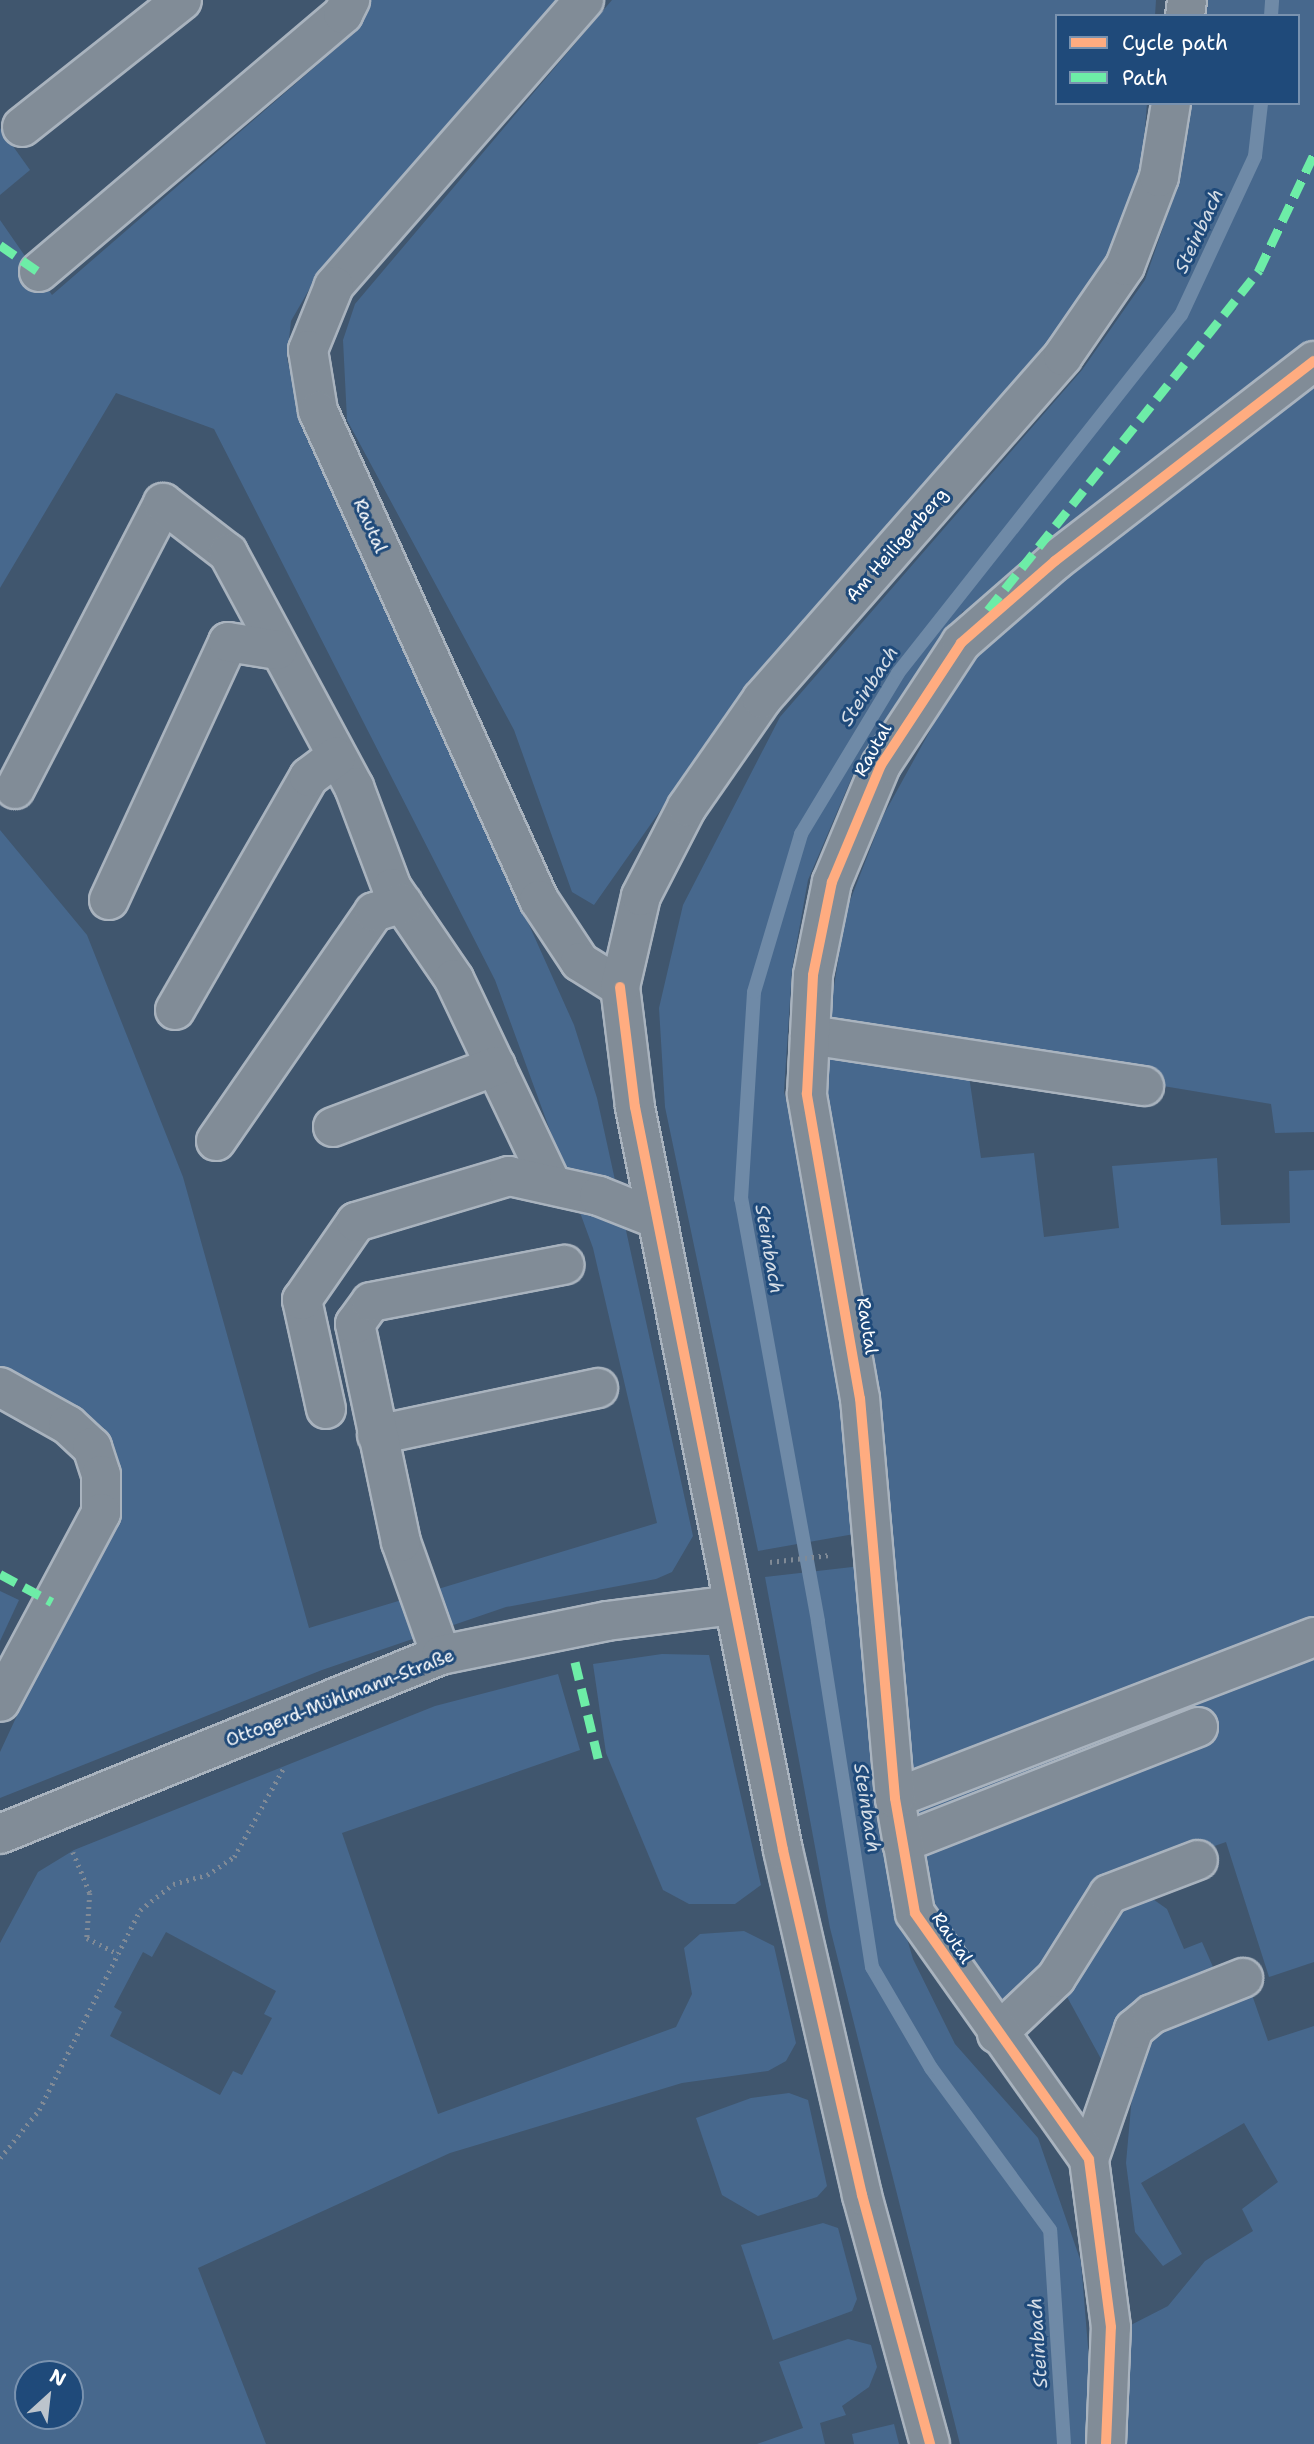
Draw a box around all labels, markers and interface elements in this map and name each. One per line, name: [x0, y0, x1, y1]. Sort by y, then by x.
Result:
legend: [1055, 14, 1300, 105]
text: Cycle path: [1122, 29, 1228, 57]
text: Path: [1122, 64, 1168, 92]
water label: Steinbach: [1170, 185, 1228, 277]
street label: Am Heiligenberg: [842, 484, 952, 606]
street label: Rautal: [348, 495, 392, 557]
water label: Steinbach: [835, 642, 903, 730]
street label: Rautal: [850, 720, 896, 780]
water label: Steinbach: [750, 1202, 788, 1296]
street label: Rautal: [852, 1296, 882, 1356]
street label: Ottogerd-Mühlmann-Straße: [223, 1644, 457, 1752]
water label: Steinbach: [849, 1762, 885, 1854]
street label: Rautal: [927, 1908, 977, 1968]
water label: Steinbach: [1023, 2297, 1053, 2389]
north arrow: [14, 2360, 84, 2430]
text: N: [45, 2363, 70, 2392]

